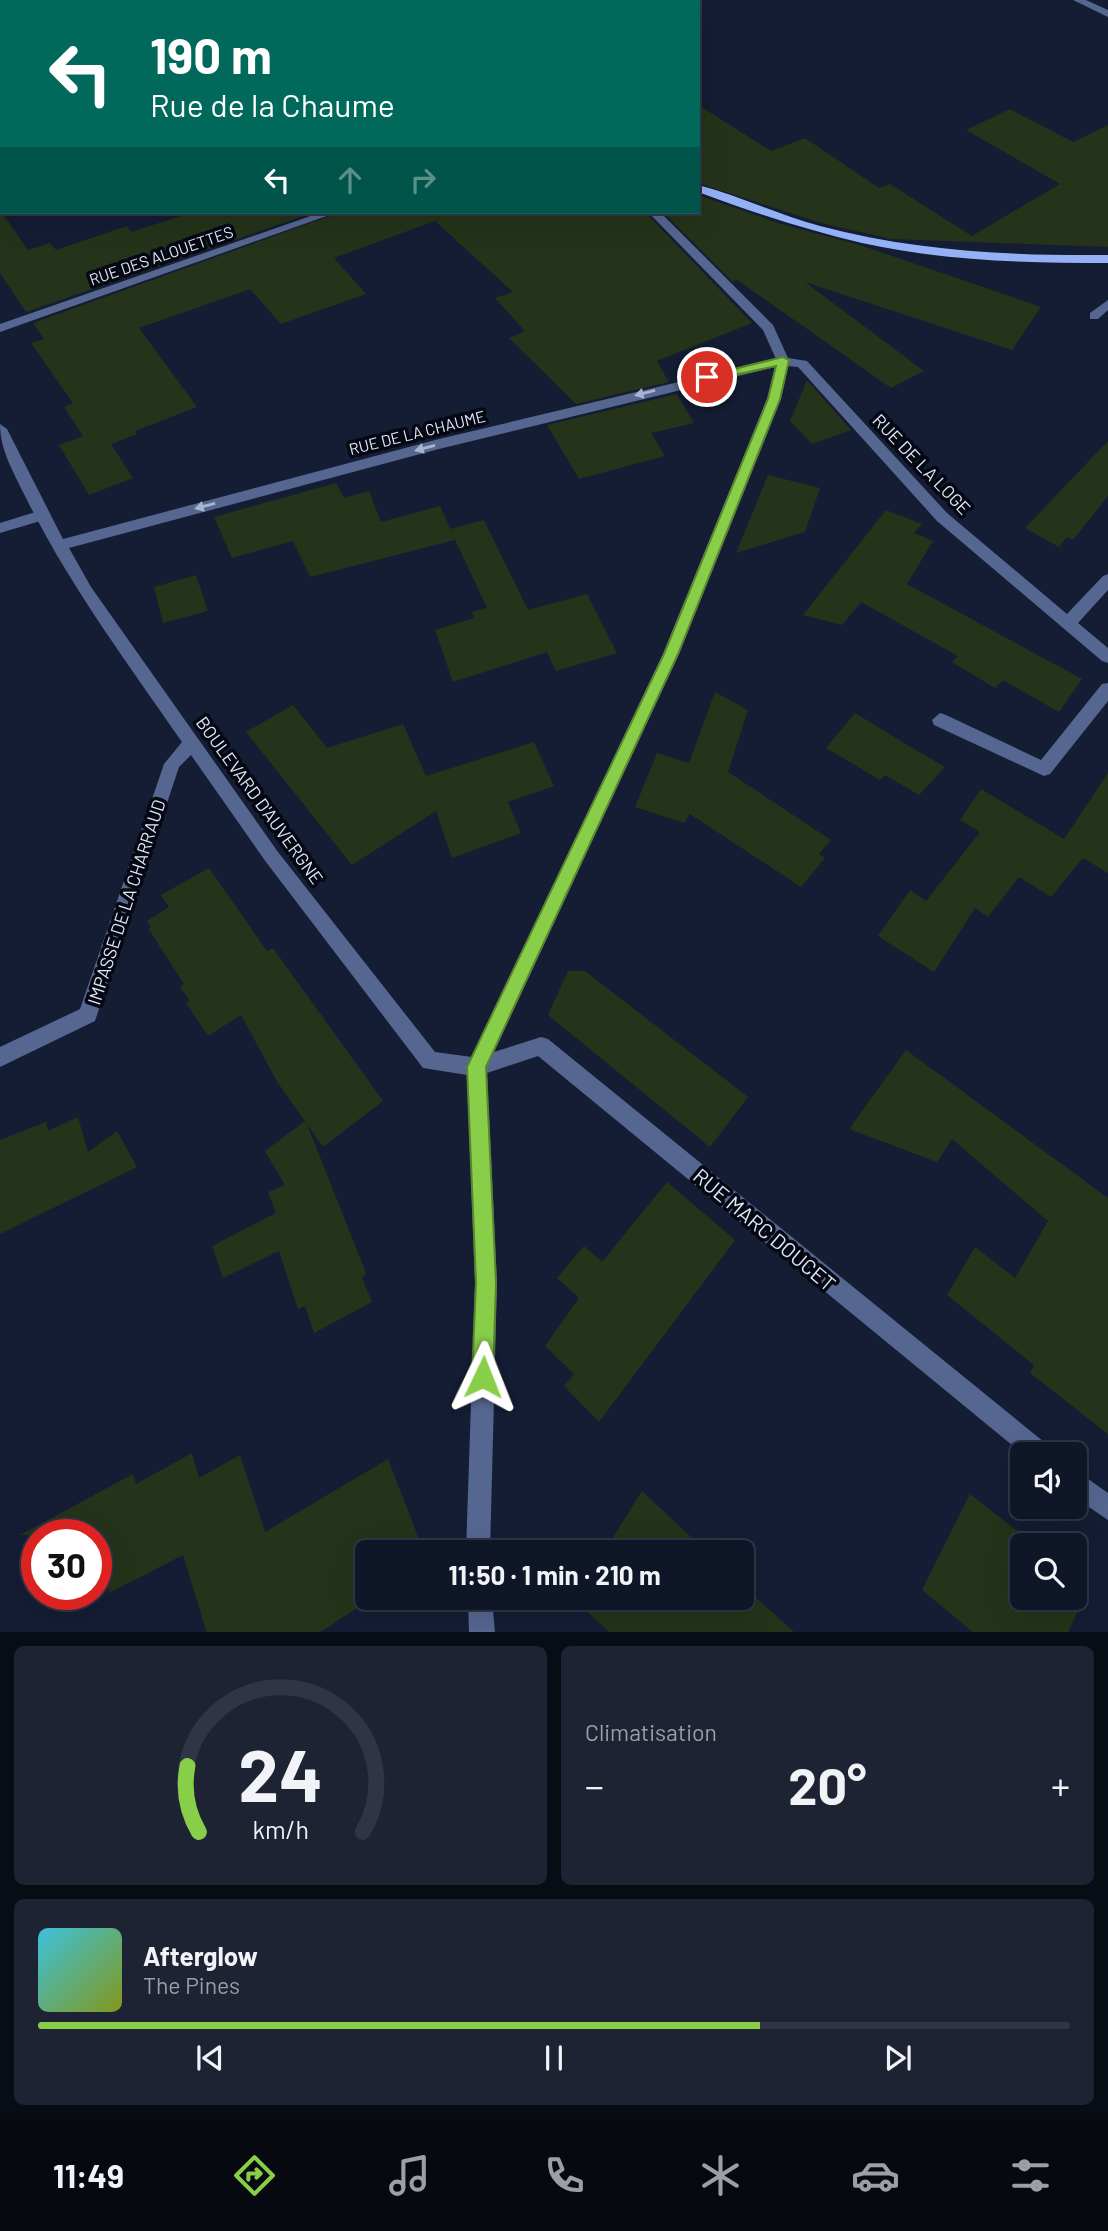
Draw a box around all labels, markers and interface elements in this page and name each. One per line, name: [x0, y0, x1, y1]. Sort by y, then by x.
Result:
text: 190 m: [150, 25, 272, 84]
icon: left: [35, 28, 126, 119]
text: Rue de la Chaume: [150, 85, 395, 123]
icon: left: [258, 161, 296, 199]
icon: ahead: [331, 161, 369, 199]
icon: right: [404, 161, 442, 199]
street label: RUE DES ALOUETTES: [86, 221, 236, 289]
pin: [677, 347, 737, 407]
icon: arrive: [688, 358, 726, 396]
one-way arrow: [634, 388, 656, 399]
street label: RUE DE LA CHAUME: [347, 406, 487, 458]
street label: RUE DE LA LOGE: [868, 409, 976, 519]
one-way arrow: [414, 443, 436, 454]
one-way arrow: [194, 501, 216, 512]
street label: BOULEVARD D'AUVERGNE: [192, 712, 328, 888]
street label: IMPASSE DE LA CHARRAUD: [82, 796, 170, 1008]
street label: RUE MARC DOUCET: [689, 1162, 841, 1296]
position arrow: [446, 1340, 520, 1414]
map controls: [1010, 1442, 1087, 1610]
button: sound: [1010, 1442, 1087, 1519]
speed limit sign: 30: [21, 1519, 112, 1610]
button: search: [1010, 1533, 1087, 1610]
text: 11:50 · 1 min · 210 m: [448, 1559, 661, 1590]
text: Climatisation: [585, 1718, 717, 1746]
text: 24: [238, 1729, 323, 1817]
text: 20°: [788, 1753, 867, 1815]
text: −: [585, 1762, 604, 1808]
text: +: [1051, 1762, 1070, 1808]
text: km/h: [252, 1813, 309, 1843]
text: Afterglow: [143, 1940, 258, 1971]
text: The Pines: [143, 1971, 240, 1999]
icon: previous: [191, 2039, 229, 2077]
icon: pause: [535, 2039, 573, 2077]
icon: next: [879, 2039, 917, 2077]
icon: directions: [230, 2151, 279, 2200]
icon: music: [385, 2151, 434, 2200]
icon: phone: [540, 2151, 589, 2200]
icon: climate: [696, 2151, 745, 2200]
icon: car: [851, 2151, 900, 2200]
icon: filters: [1006, 2151, 1055, 2200]
text: 11:49: [53, 2156, 124, 2194]

